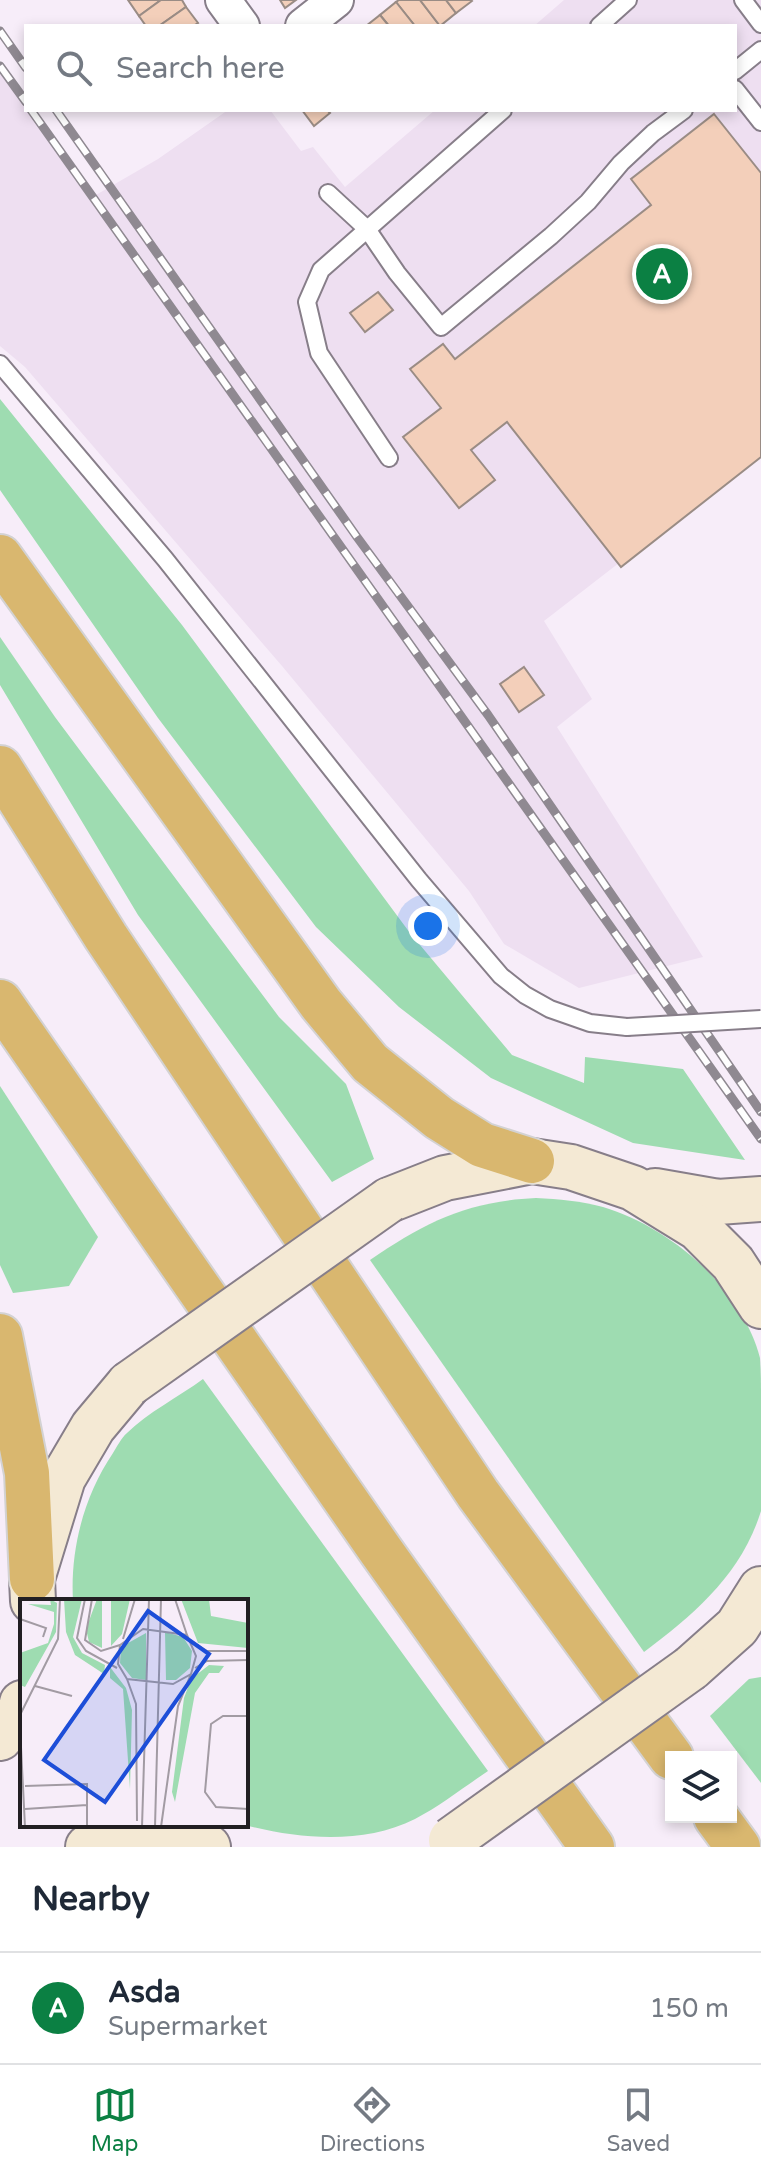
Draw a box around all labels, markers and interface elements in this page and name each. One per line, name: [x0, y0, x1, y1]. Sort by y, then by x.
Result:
search box: [24, 24, 737, 112]
icon: search: [52, 46, 96, 90]
text: Search here: [116, 50, 285, 87]
pin: A: [636, 244, 688, 304]
your location: [408, 906, 448, 946]
inset map: [20, 1599, 248, 1827]
map controls: [665, 1751, 737, 1823]
button: layers: [665, 1751, 737, 1823]
text: Nearby: [32, 1879, 150, 1920]
text: Asda: [108, 1974, 181, 2011]
text: A: [48, 1993, 68, 2024]
text: 150 m: [649, 1993, 729, 2024]
text: Supermarket: [108, 2011, 268, 2042]
tab: Map: [91, 2083, 138, 2157]
tab: Directions: [320, 2083, 425, 2157]
tab: Saved: [607, 2083, 670, 2157]

